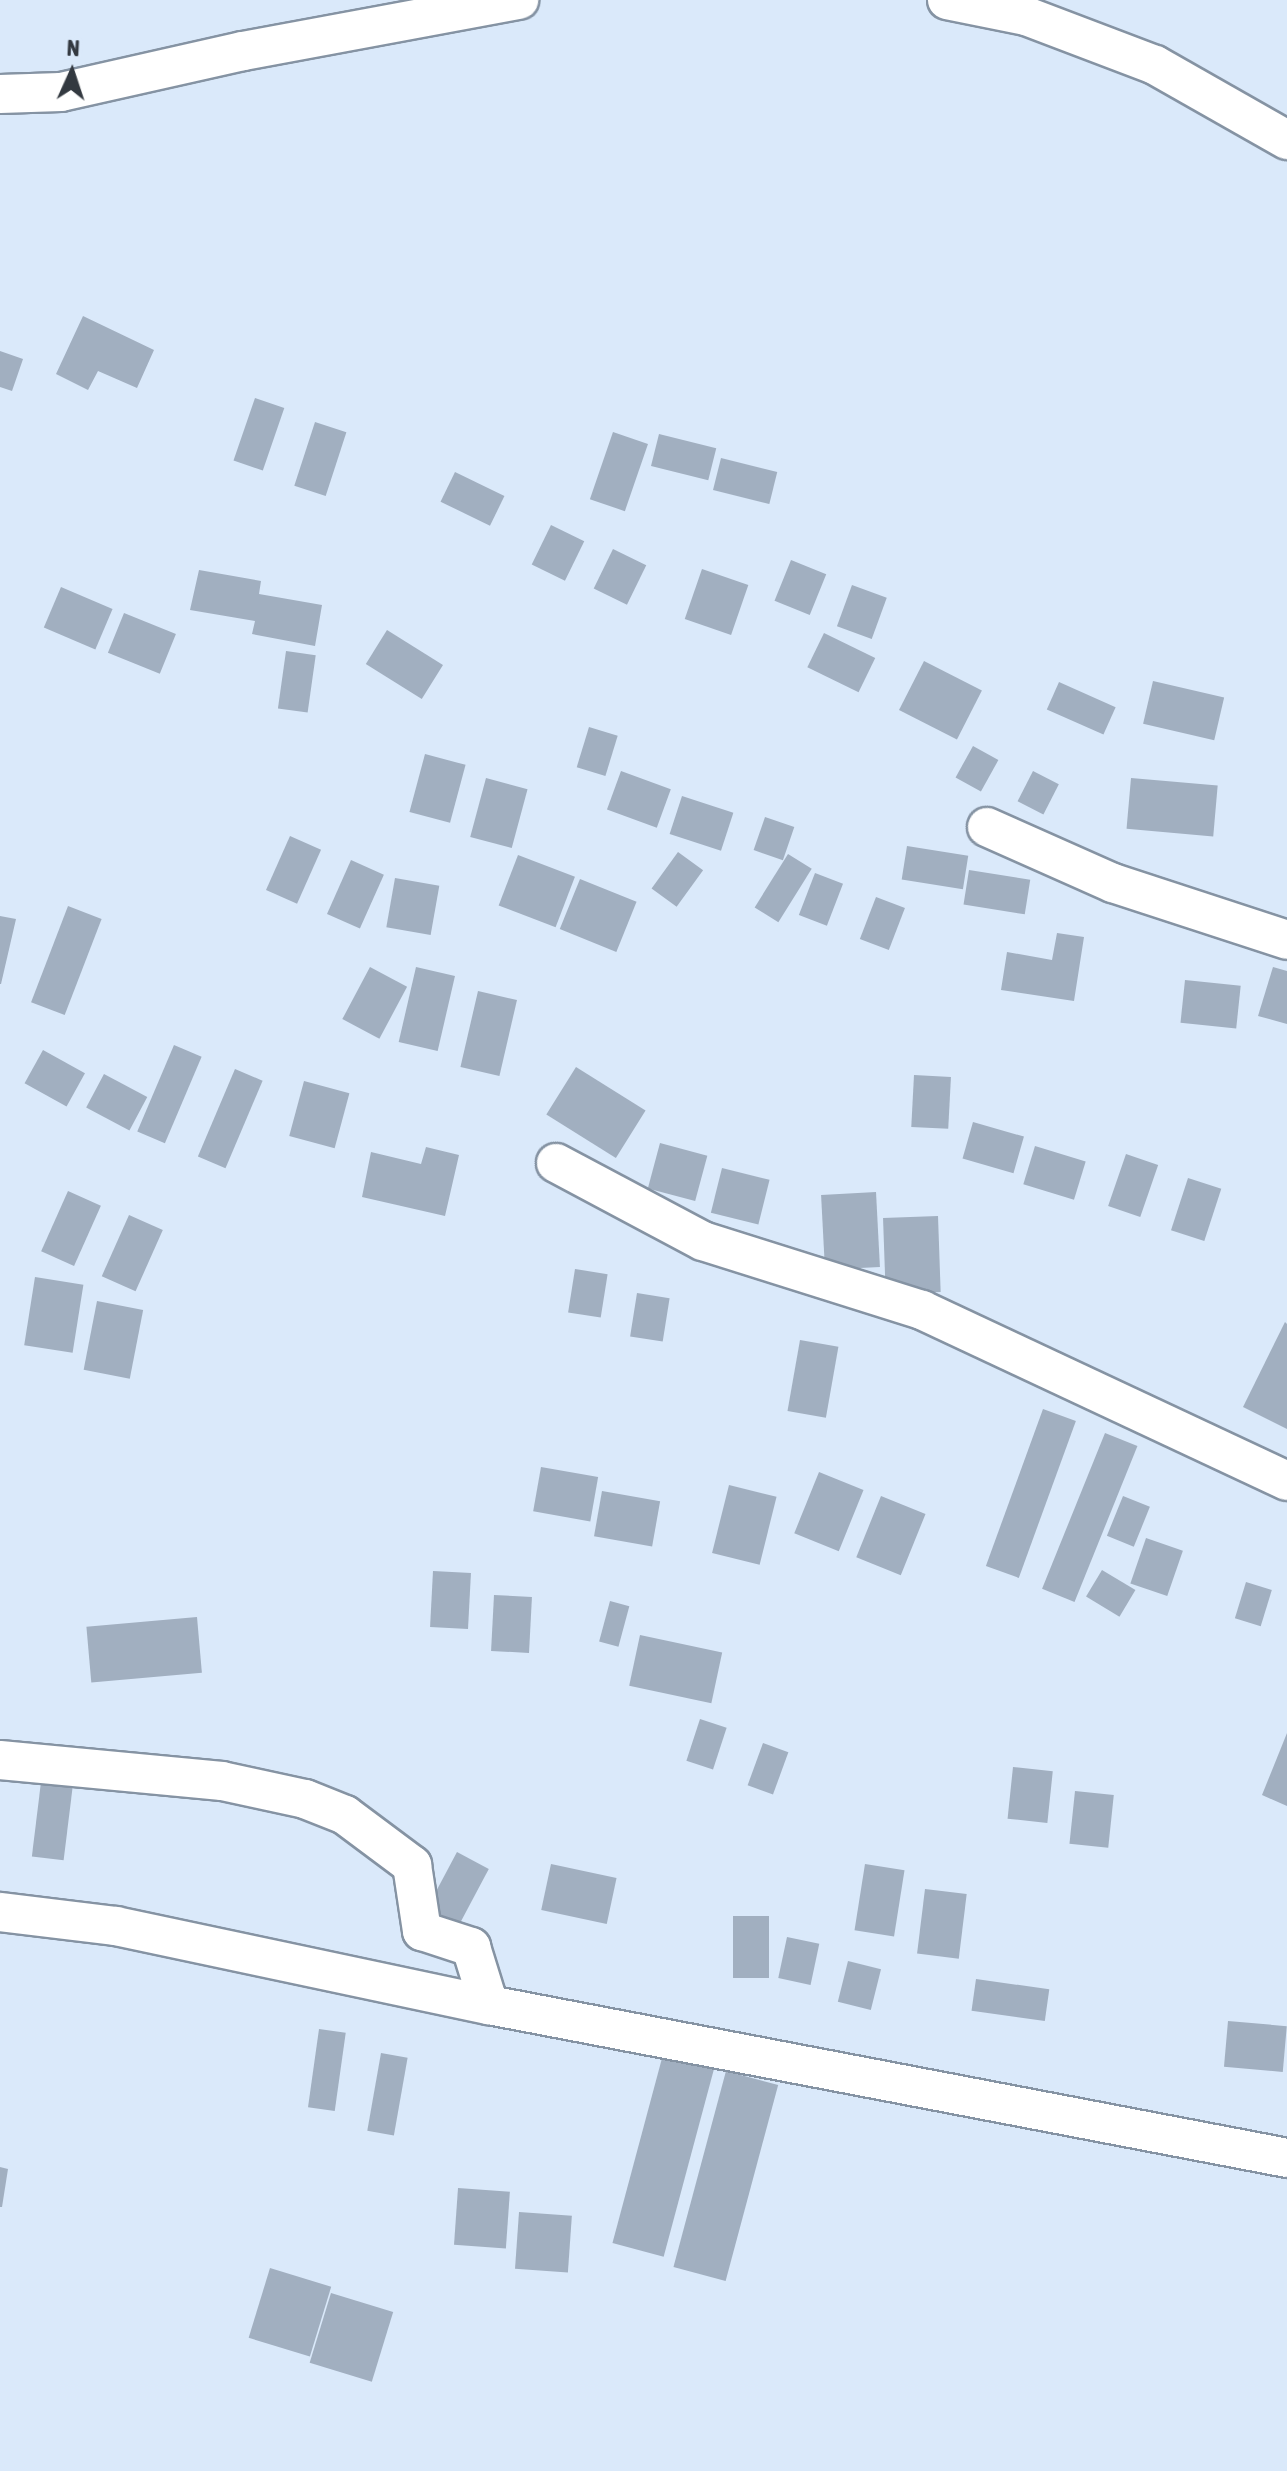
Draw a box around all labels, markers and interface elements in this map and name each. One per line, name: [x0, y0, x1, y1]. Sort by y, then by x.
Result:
north arrow: [32, 32, 112, 112]
text: N: [66, 35, 80, 61]

